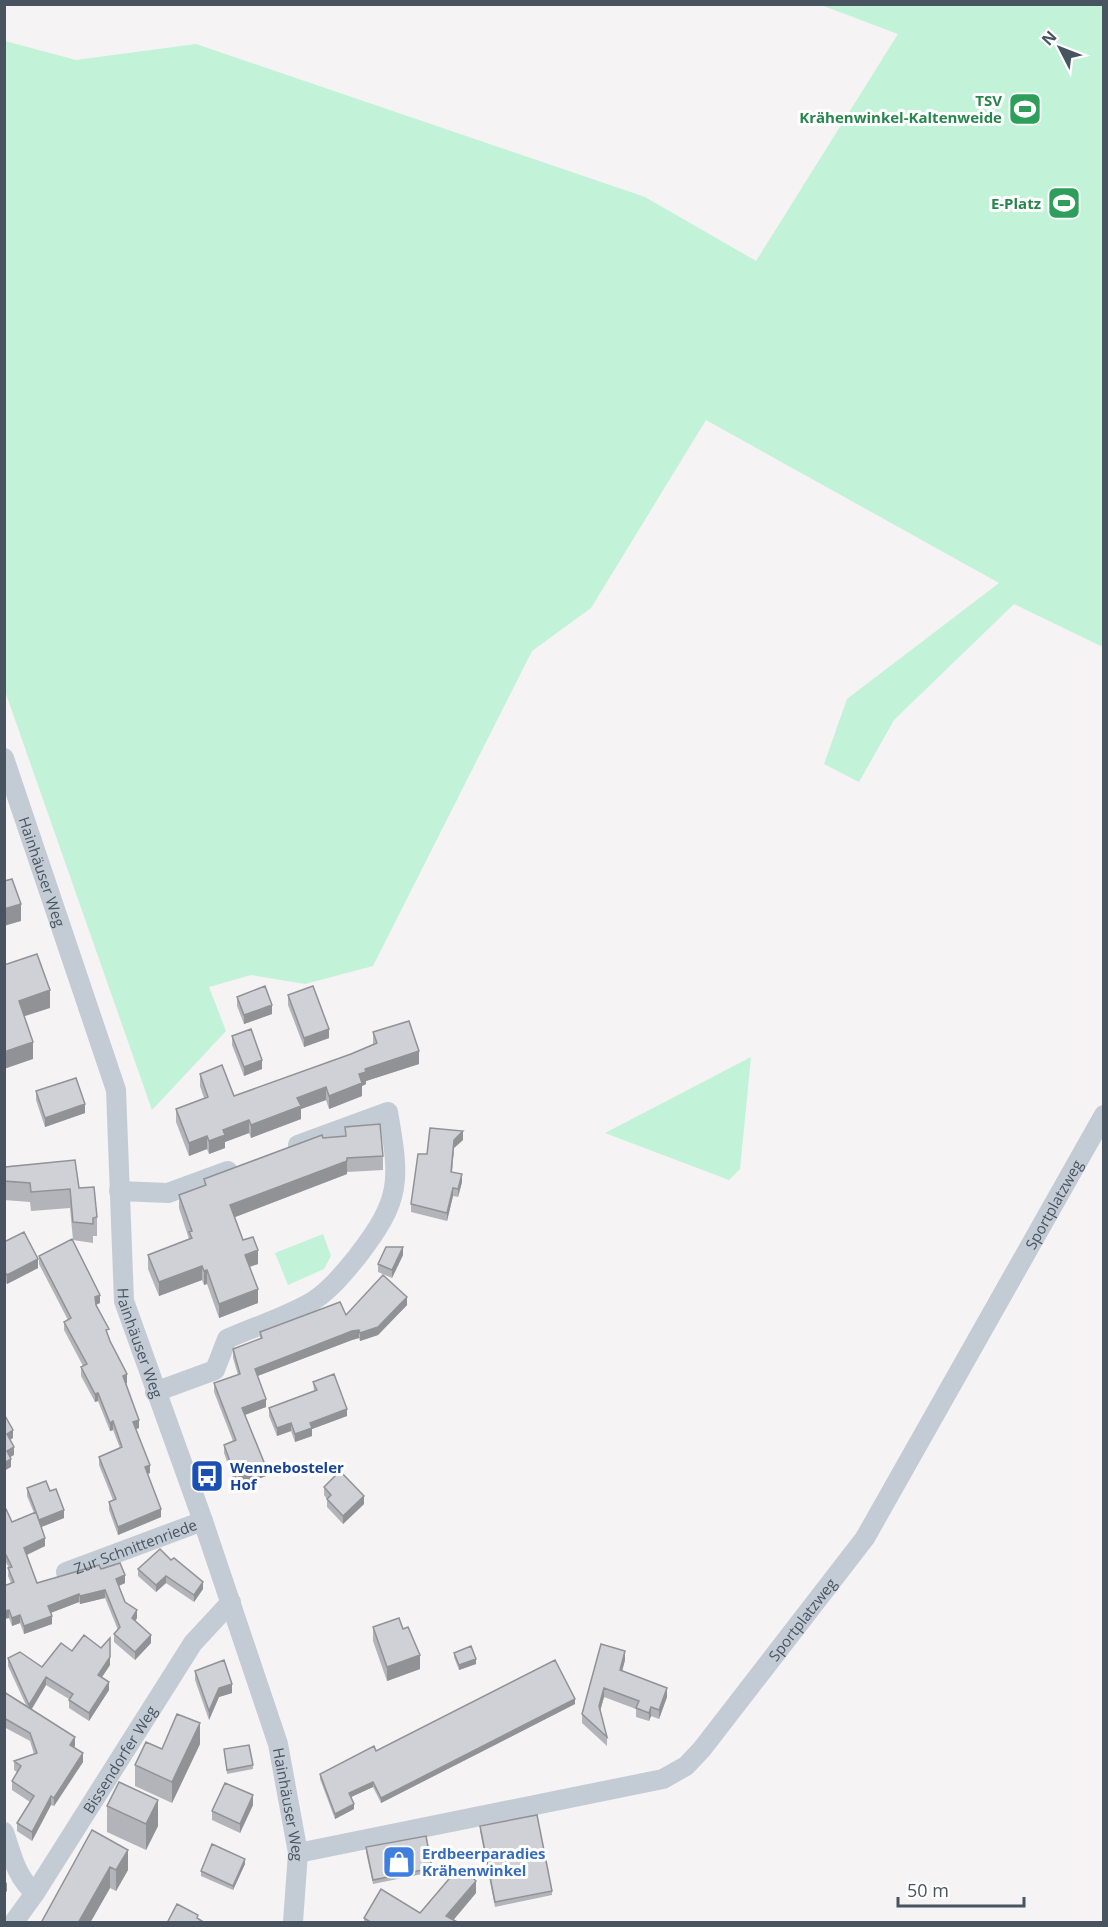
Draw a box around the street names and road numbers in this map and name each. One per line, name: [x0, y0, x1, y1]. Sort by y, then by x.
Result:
street label: Hainhäuser Weg: [14, 814, 70, 930]
street label: Sportplatzweg: [1020, 1156, 1087, 1253]
street label: Hainhäuser Weg: [114, 1287, 168, 1400]
street label: Zur Schnittenriede: [71, 1514, 200, 1578]
street label: Sportplatzweg: [764, 1574, 841, 1665]
street label: Bissendorfer Weg: [78, 1702, 161, 1817]
street label: Hainhäuser Weg: [269, 1746, 308, 1862]

